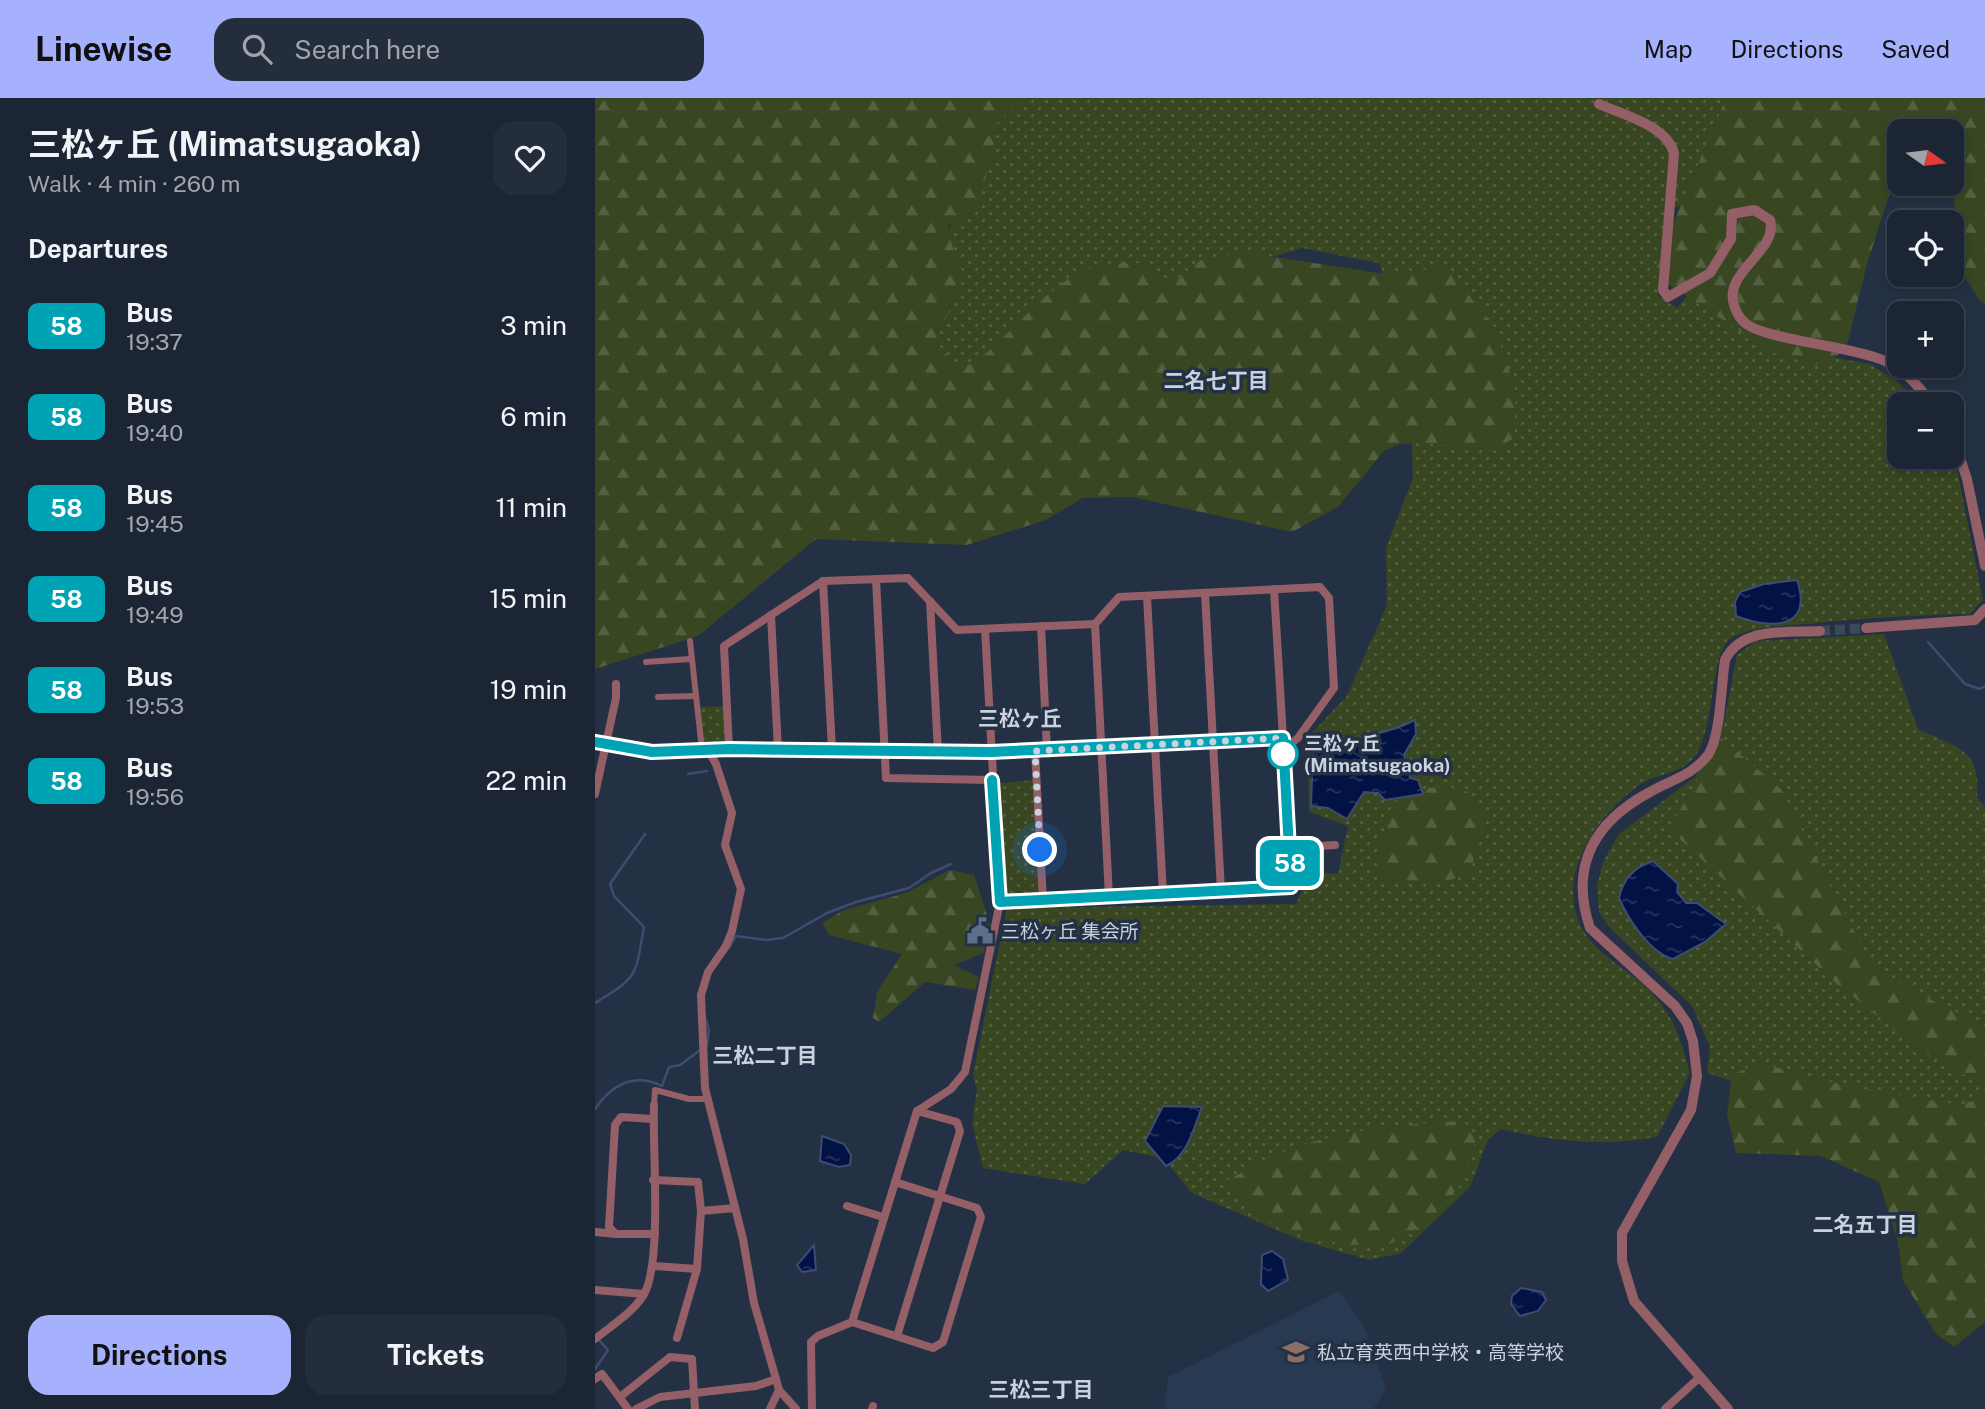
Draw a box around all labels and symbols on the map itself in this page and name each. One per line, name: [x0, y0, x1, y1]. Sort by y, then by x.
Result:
north arrow: [1887, 119, 1963, 196]
district label: 二名七丁目: [1164, 368, 1269, 393]
district label: 三松ヶ丘: [978, 706, 1062, 731]
place label: 三松ヶ丘 (Mimatsugaoka): [1304, 732, 1451, 776]
marker: 三松ヶ丘 (Mimatsugaoka): [1268, 739, 1298, 769]
your location: [1022, 832, 1057, 867]
line badge: 58: [1259, 840, 1321, 886]
public building icon: 三松ヶ丘 集会所: [965, 916, 995, 946]
place label: 三松ヶ丘 集会所: [1001, 920, 1139, 942]
district label: 三松二丁目: [713, 1043, 818, 1068]
district label: 二名五丁目: [1813, 1212, 1918, 1237]
school or university icon: 私立育英西中学校・高等学校: [1281, 1337, 1311, 1367]
place label: 私立育英西中学校・高等学校: [1317, 1341, 1564, 1363]
district label: 三松三丁目: [989, 1377, 1094, 1402]

